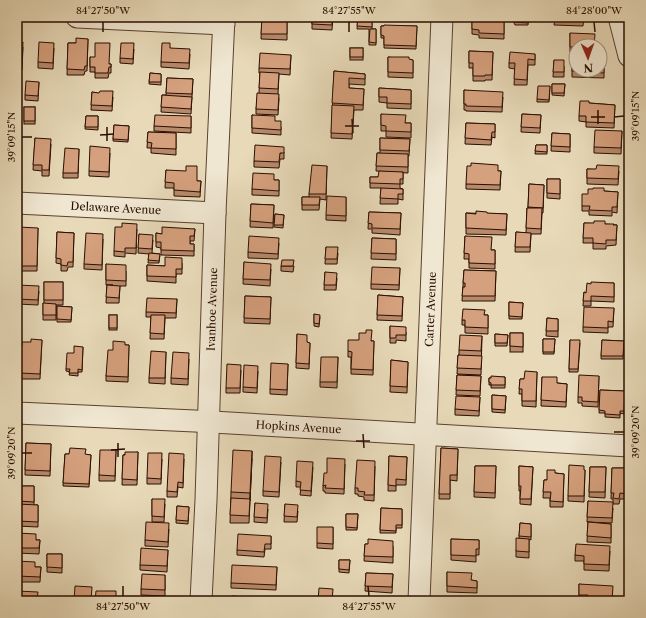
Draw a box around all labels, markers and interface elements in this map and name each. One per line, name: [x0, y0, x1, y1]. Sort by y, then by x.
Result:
text: 84°27'50"W: [76, 4, 131, 17]
text: 84°27'55"W: [322, 4, 377, 17]
text: 84°28'00"W: [566, 4, 623, 17]
north arrow: [568, 38, 608, 78]
text: N: [583, 61, 593, 75]
text: 39°09'15"N: [629, 91, 642, 141]
text: 39°09'15"N: [5, 112, 18, 162]
street label: Delaware Avenue: [70, 199, 162, 217]
street label: Ivanhoe Avenue: [204, 267, 220, 351]
street label: Carter Avenue: [422, 271, 439, 347]
text: 39°09'20"N: [629, 405, 642, 459]
street label: Hopkins Avenue: [255, 418, 342, 436]
text: 39°09'20"N: [5, 426, 18, 480]
text: 84°27'50"W: [96, 600, 151, 613]
text: 84°27'55"W: [342, 600, 397, 613]

